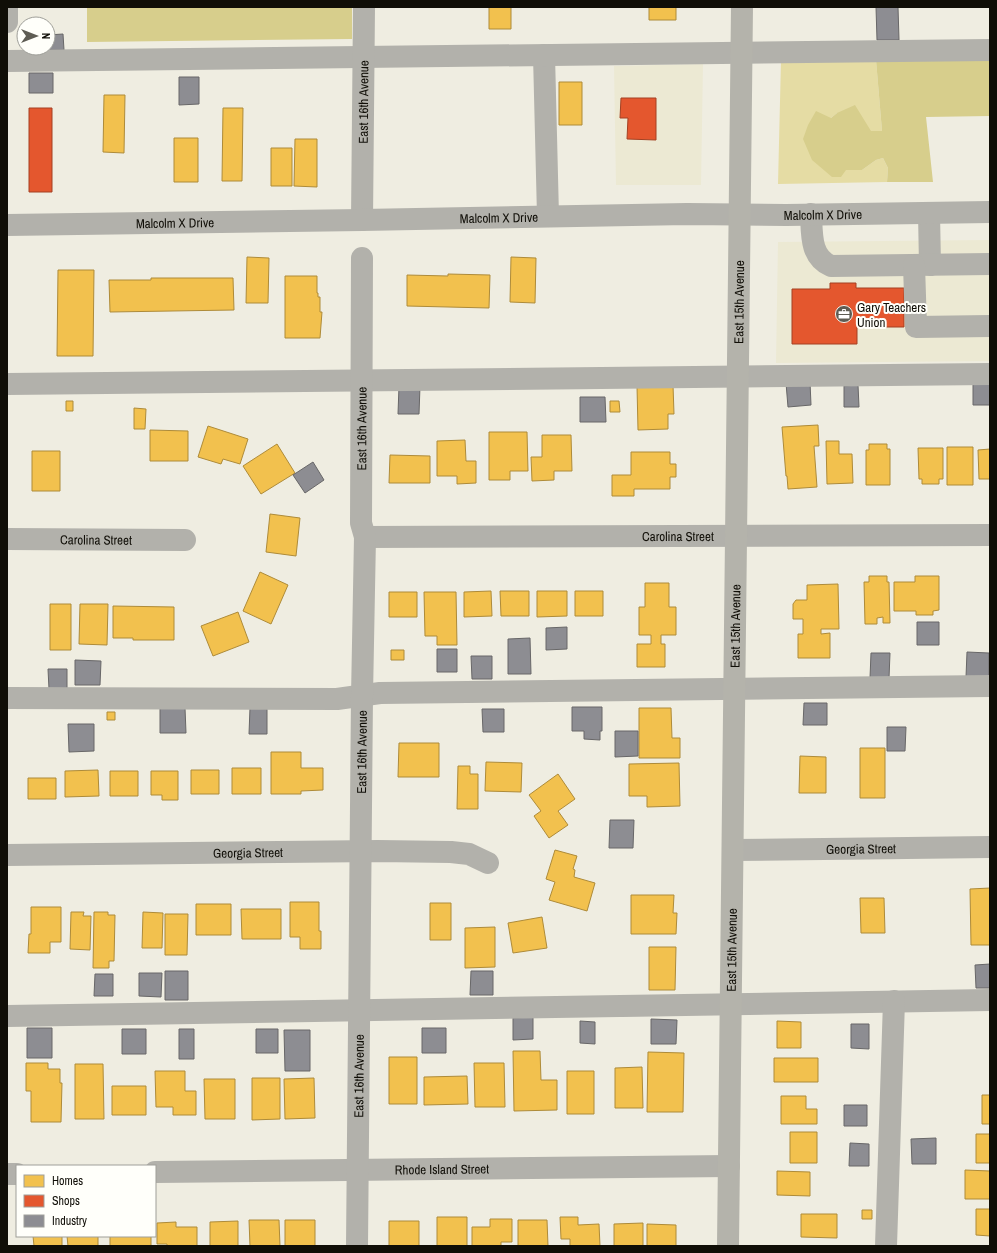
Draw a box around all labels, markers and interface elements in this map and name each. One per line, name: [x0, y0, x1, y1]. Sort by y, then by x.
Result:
north arrow: [16, 16, 56, 56]
text: N: [39, 33, 53, 39]
street label: East 16th Avenue: [355, 60, 373, 144]
street label: Malcolm X Drive: [784, 206, 862, 224]
street label: Malcolm X Drive: [460, 209, 538, 227]
street label: Malcolm X Drive: [136, 214, 214, 232]
street label: East 15th Avenue: [730, 260, 748, 344]
place label: Gary Teachers Union: [857, 299, 926, 331]
office icon: Gary Teachers Union: [834, 304, 854, 324]
street label: East 16th Avenue: [353, 387, 371, 470]
street label: Carolina Street: [642, 528, 714, 545]
street label: Carolina Street: [60, 531, 132, 549]
street label: East 15th Avenue: [727, 584, 744, 668]
street label: East 16th Avenue: [353, 710, 371, 794]
street label: Georgia Street: [826, 840, 896, 858]
street label: Georgia Street: [213, 844, 283, 862]
street label: East 15th Avenue: [723, 908, 741, 992]
street label: East 16th Avenue: [350, 1034, 368, 1118]
street label: Rhode Island Street: [395, 1161, 489, 1178]
legend: [16, 1165, 156, 1237]
text: Homes: [52, 1173, 83, 1189]
text: Shops: [52, 1193, 80, 1209]
text: Industry: [52, 1213, 87, 1229]

